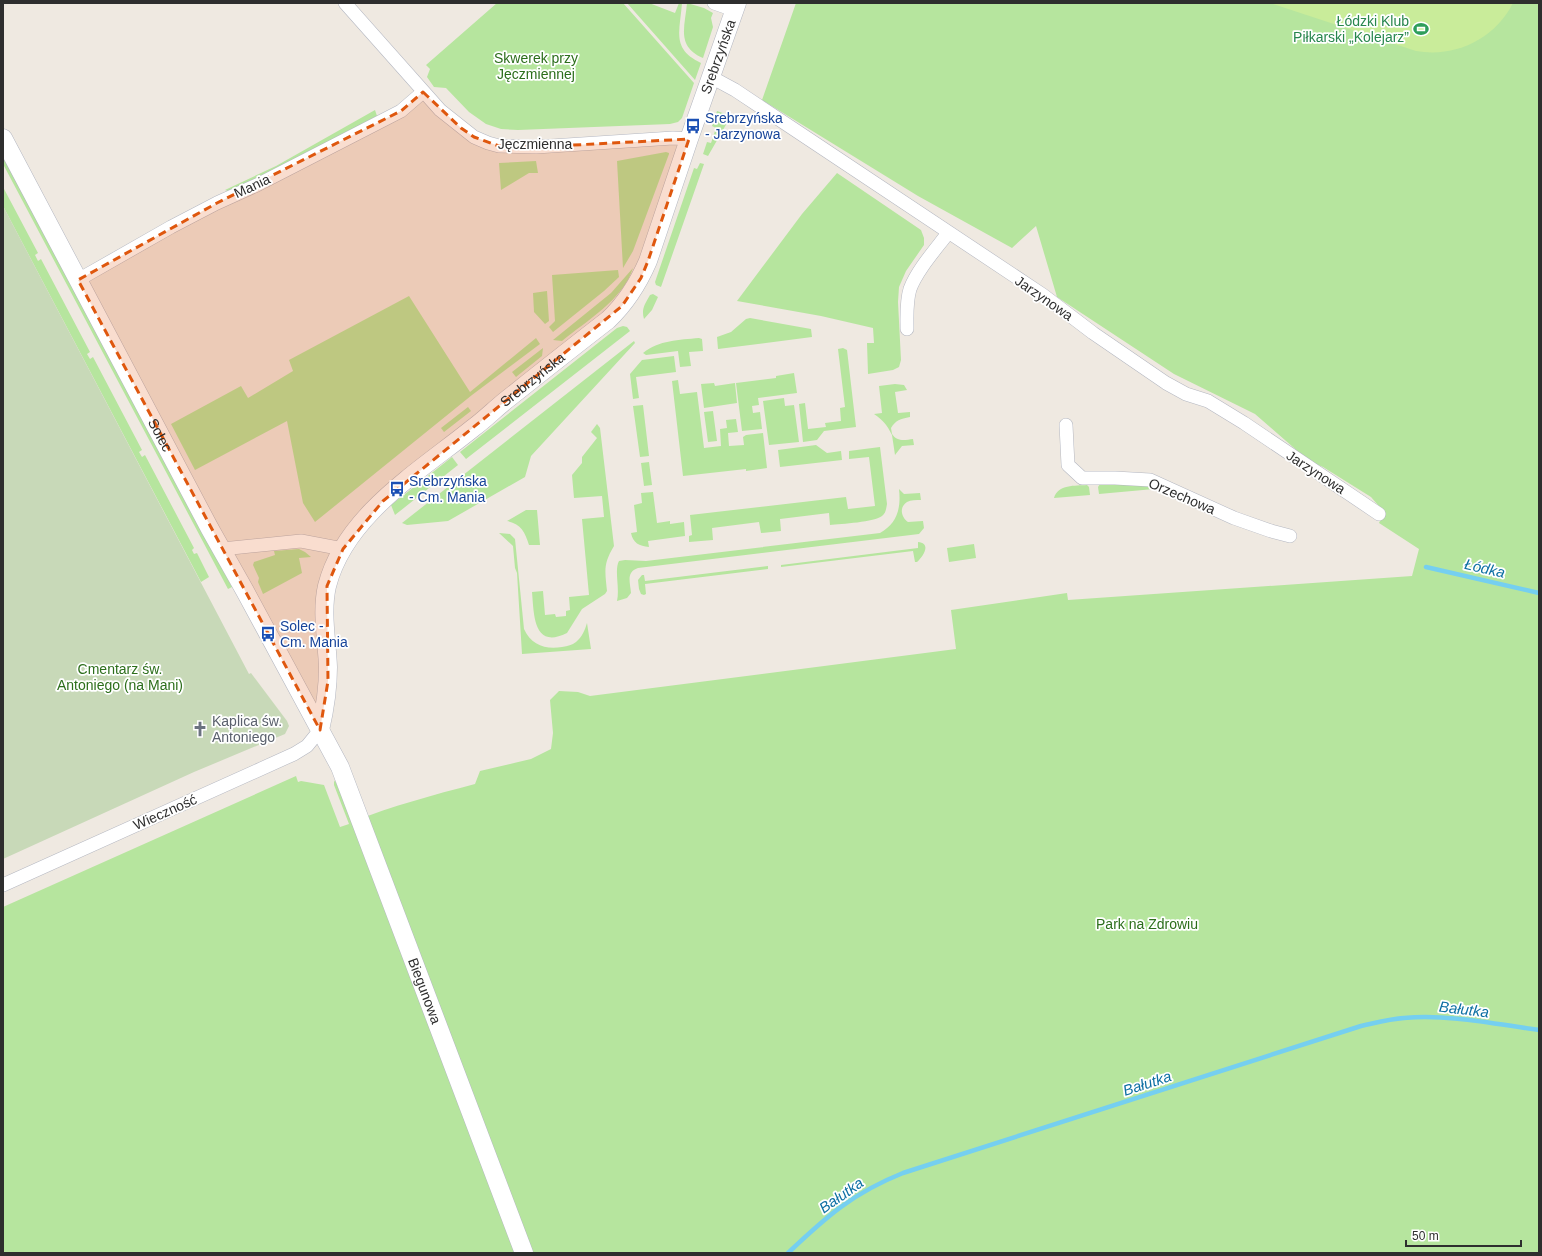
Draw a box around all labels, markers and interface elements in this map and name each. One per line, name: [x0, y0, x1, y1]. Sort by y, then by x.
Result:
place label: Łódzki Klub Piłkarski „Kolejarz”: [1293, 13, 1409, 45]
street label: Srebrzyńska: [698, 17, 739, 96]
sports icon: Łódzki Klub Piłkarski „Kolejarz”: [1412, 20, 1430, 38]
park label: Skwerek przy Jęczmiennej: [494, 50, 578, 82]
place label: Srebrzyńska - Jarzynowa: [705, 110, 783, 142]
bus stop icon: Srebrzyńska - Jarzynowa: [684, 117, 702, 135]
street label: Jęczmienna: [498, 136, 573, 152]
street label: Mania: [231, 171, 273, 201]
street label: Jarzynowa: [1012, 272, 1076, 324]
street label: Srebrzyńska: [497, 349, 568, 410]
street label: Solec: [145, 416, 175, 454]
street label: Jarzynowa: [1284, 447, 1349, 497]
place label: Srebrzyńska - Cm. Mania: [409, 473, 487, 505]
street label: Orzechowa: [1146, 475, 1218, 517]
bus stop icon: Srebrzyńska - Cm. Mania: [388, 480, 406, 498]
water label: Łódka: [1463, 555, 1507, 581]
place label: Solec - Cm. Mania: [280, 618, 348, 650]
bus stop icon: Solec - Cm. Mania: [259, 625, 277, 643]
park label: Cmentarz św. Antoniego (na Mani): [57, 661, 183, 693]
place label: Kaplica św. Antoniego: [212, 713, 282, 745]
church icon: Kaplica św. Antoniego: [191, 720, 209, 738]
street label: Wieczność: [131, 791, 199, 833]
park label: Park na Zdrowiu: [1096, 916, 1198, 932]
street label: Biegunowa: [405, 956, 445, 1026]
water label: Bałutka: [1438, 998, 1490, 1020]
water label: Bałutka: [1121, 1067, 1173, 1099]
water label: Bałutka: [816, 1174, 866, 1216]
scale bar: [1406, 1222, 1521, 1248]
text: 50 m: [1412, 1229, 1439, 1243]

